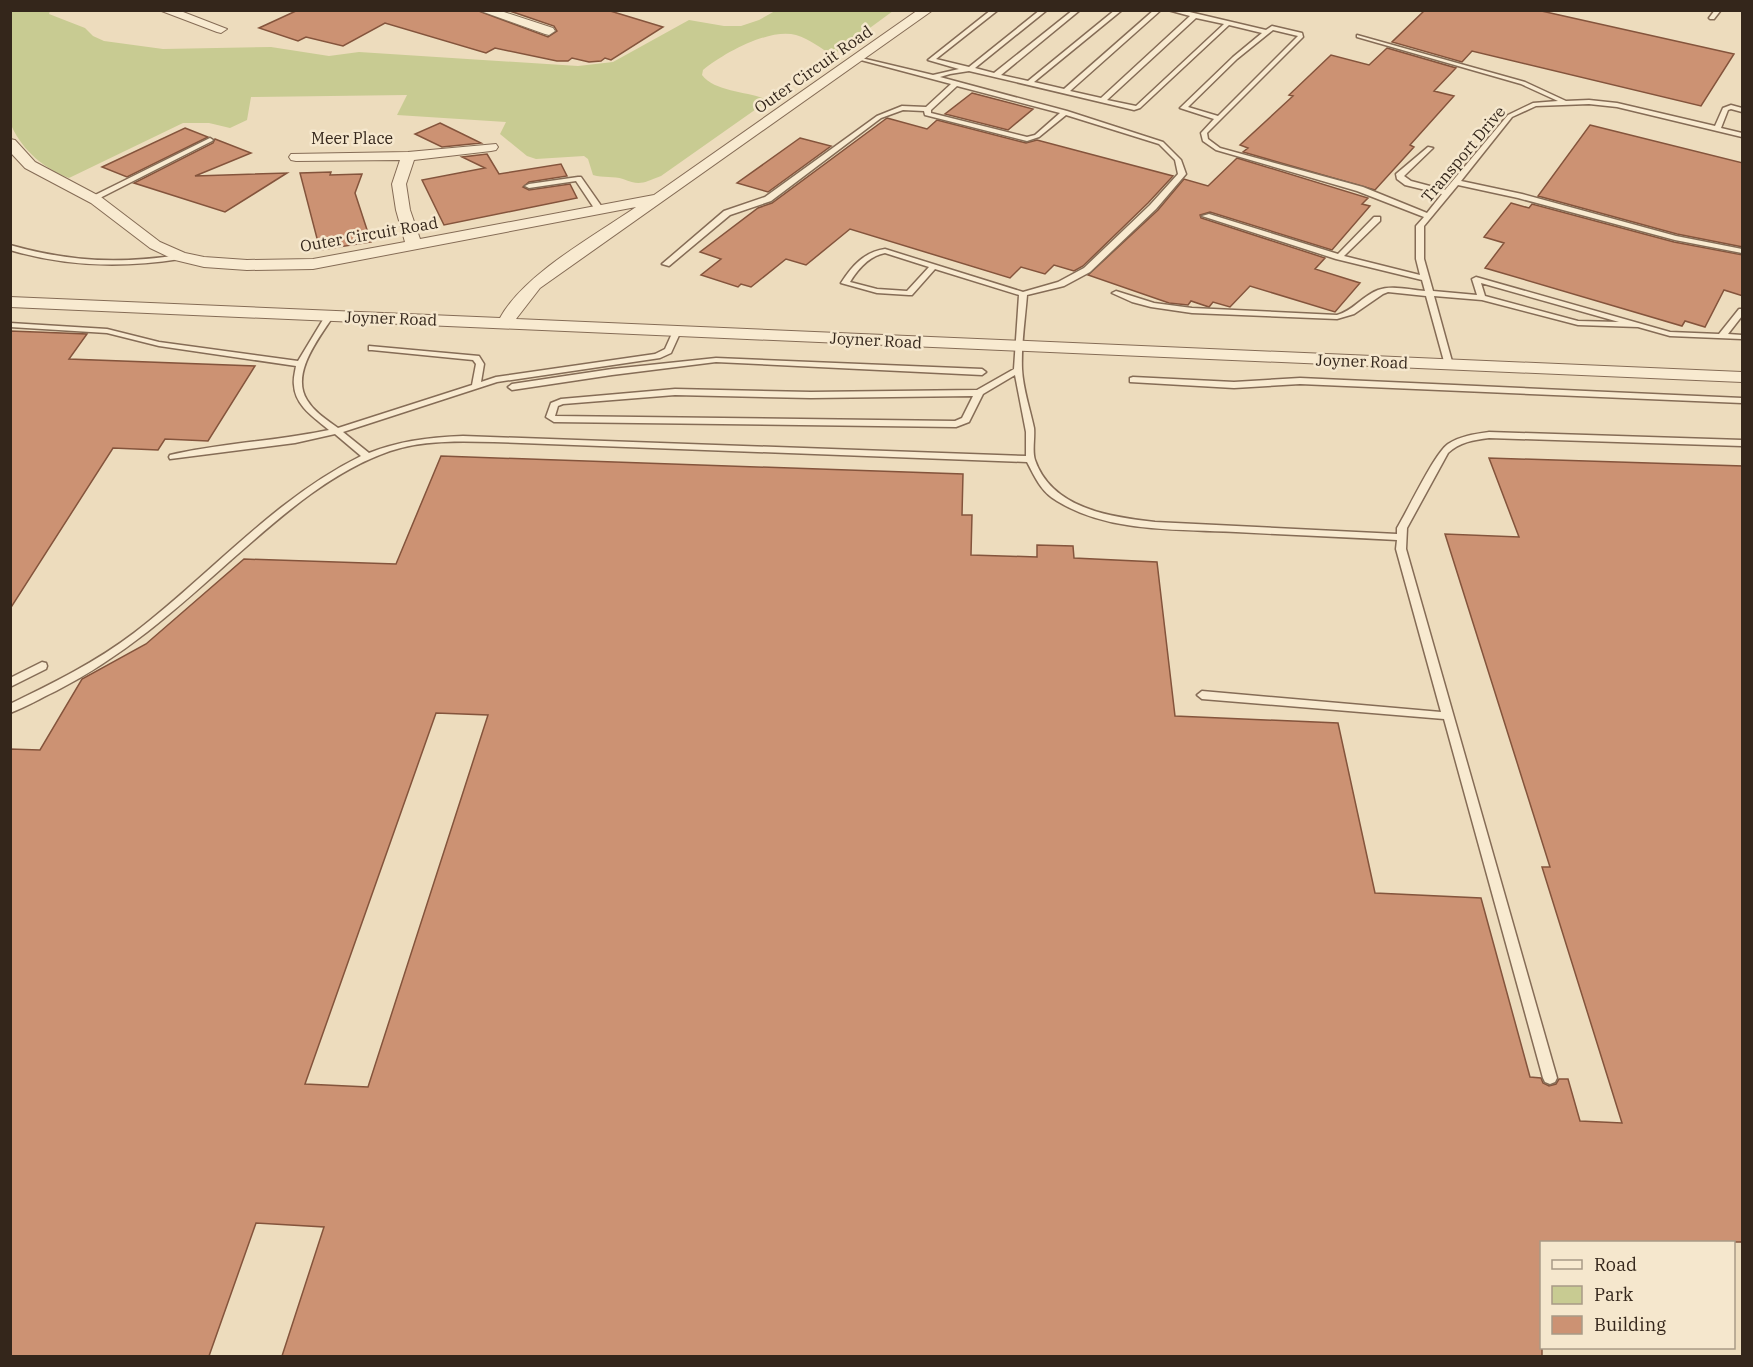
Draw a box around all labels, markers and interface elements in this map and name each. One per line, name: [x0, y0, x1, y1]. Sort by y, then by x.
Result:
street label: Outer Circuit Road: [750, 21, 876, 117]
street label: Transport Drive: [1417, 102, 1509, 206]
street label: Meer Place: [311, 128, 393, 148]
street label: Outer Circuit Road: [299, 212, 440, 256]
street label: Joyner Road: [344, 306, 438, 330]
street label: Joyner Road: [829, 328, 923, 352]
street label: Joyner Road: [1315, 349, 1409, 373]
legend: [1540, 1241, 1735, 1349]
text: Road: [1594, 1253, 1637, 1276]
text: Park: [1594, 1283, 1634, 1306]
text: Building: [1594, 1313, 1666, 1336]

